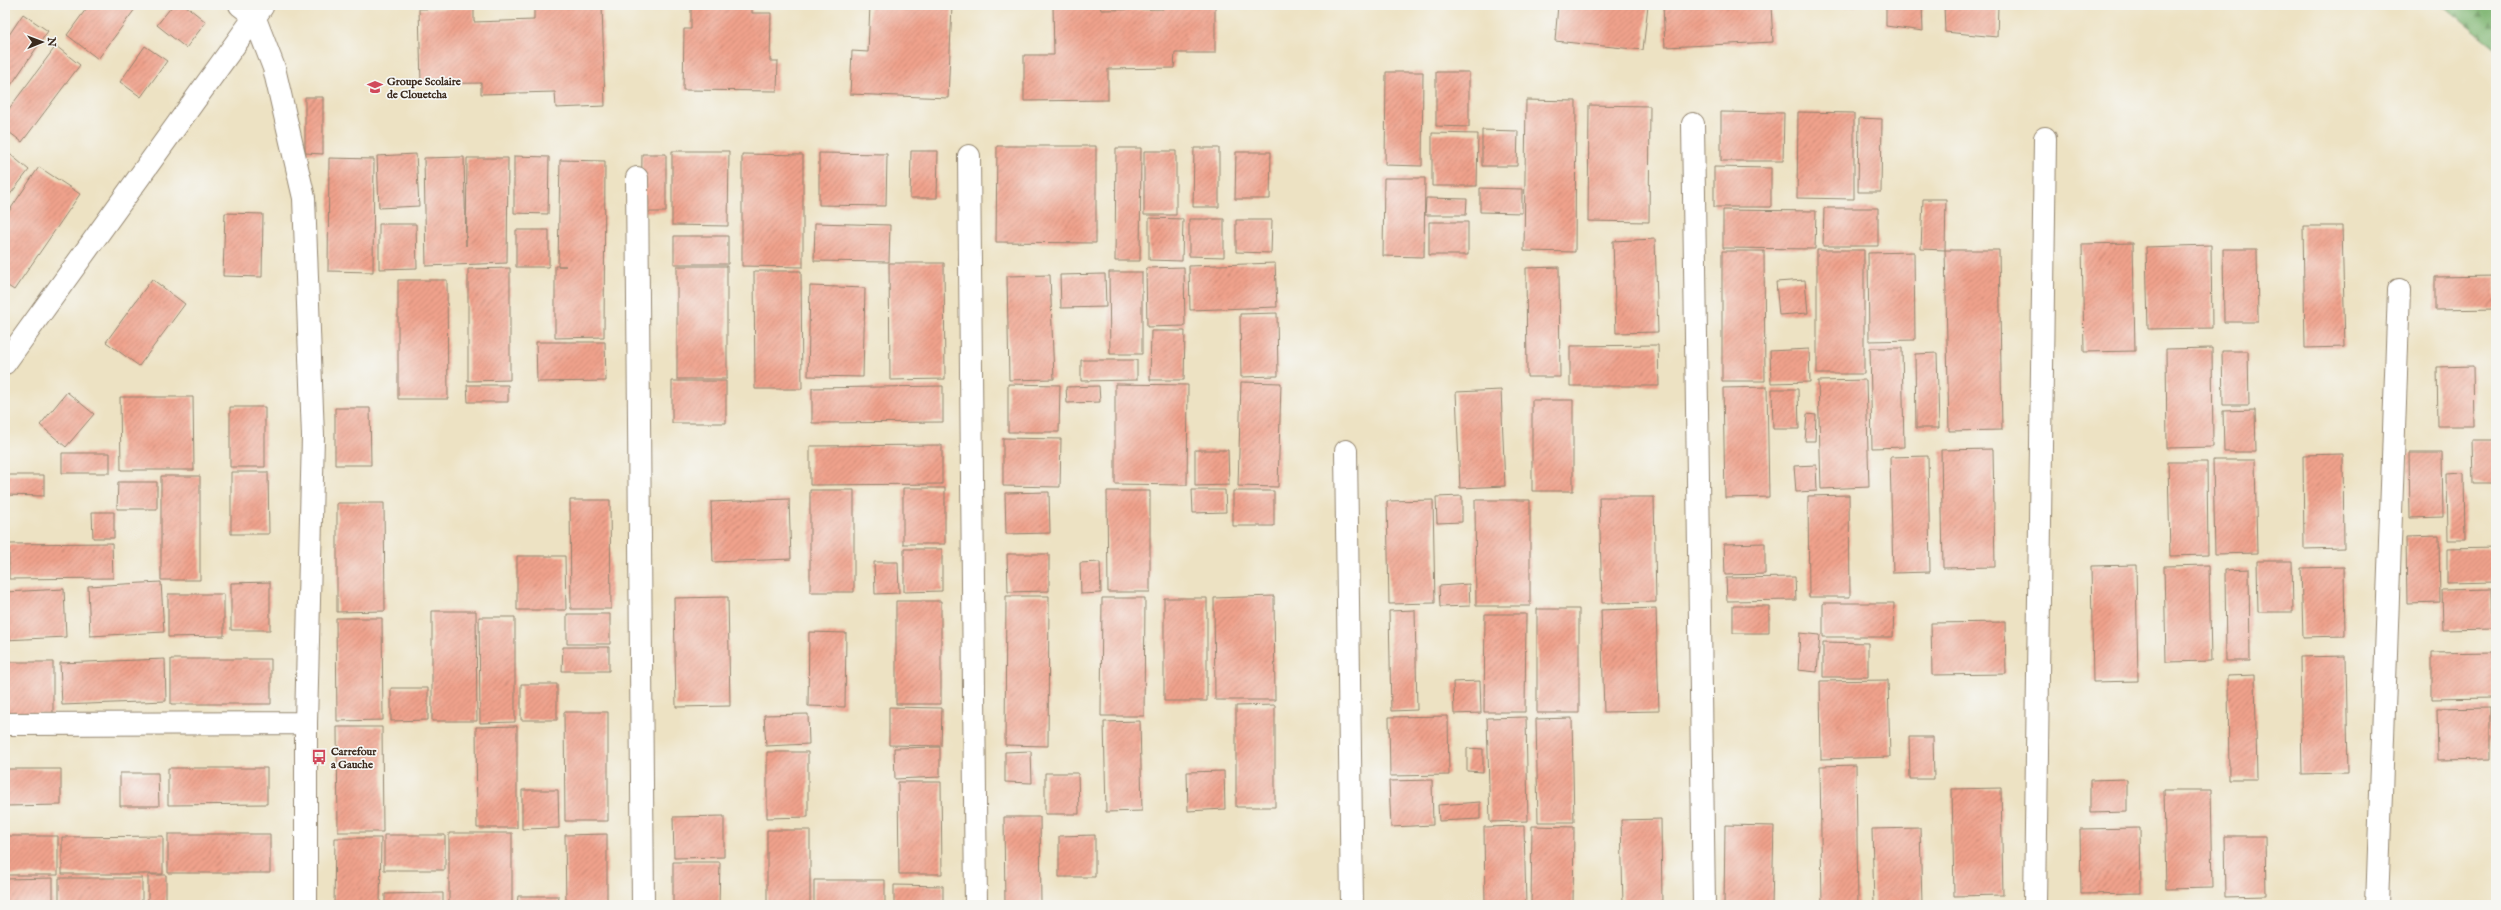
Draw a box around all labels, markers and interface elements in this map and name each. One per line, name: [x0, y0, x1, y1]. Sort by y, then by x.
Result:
north arrow: [22, 22, 62, 62]
text: N: [44, 36, 58, 47]
place label: Groupe Scolaire de Clouetcha: [387, 75, 461, 102]
school or university icon: Groupe Scolaire de Clouetcha: [366, 78, 384, 96]
place label: Carrefour a Gauche: [331, 745, 377, 772]
bus stop icon: Carrefour a Gauche: [310, 748, 328, 766]

